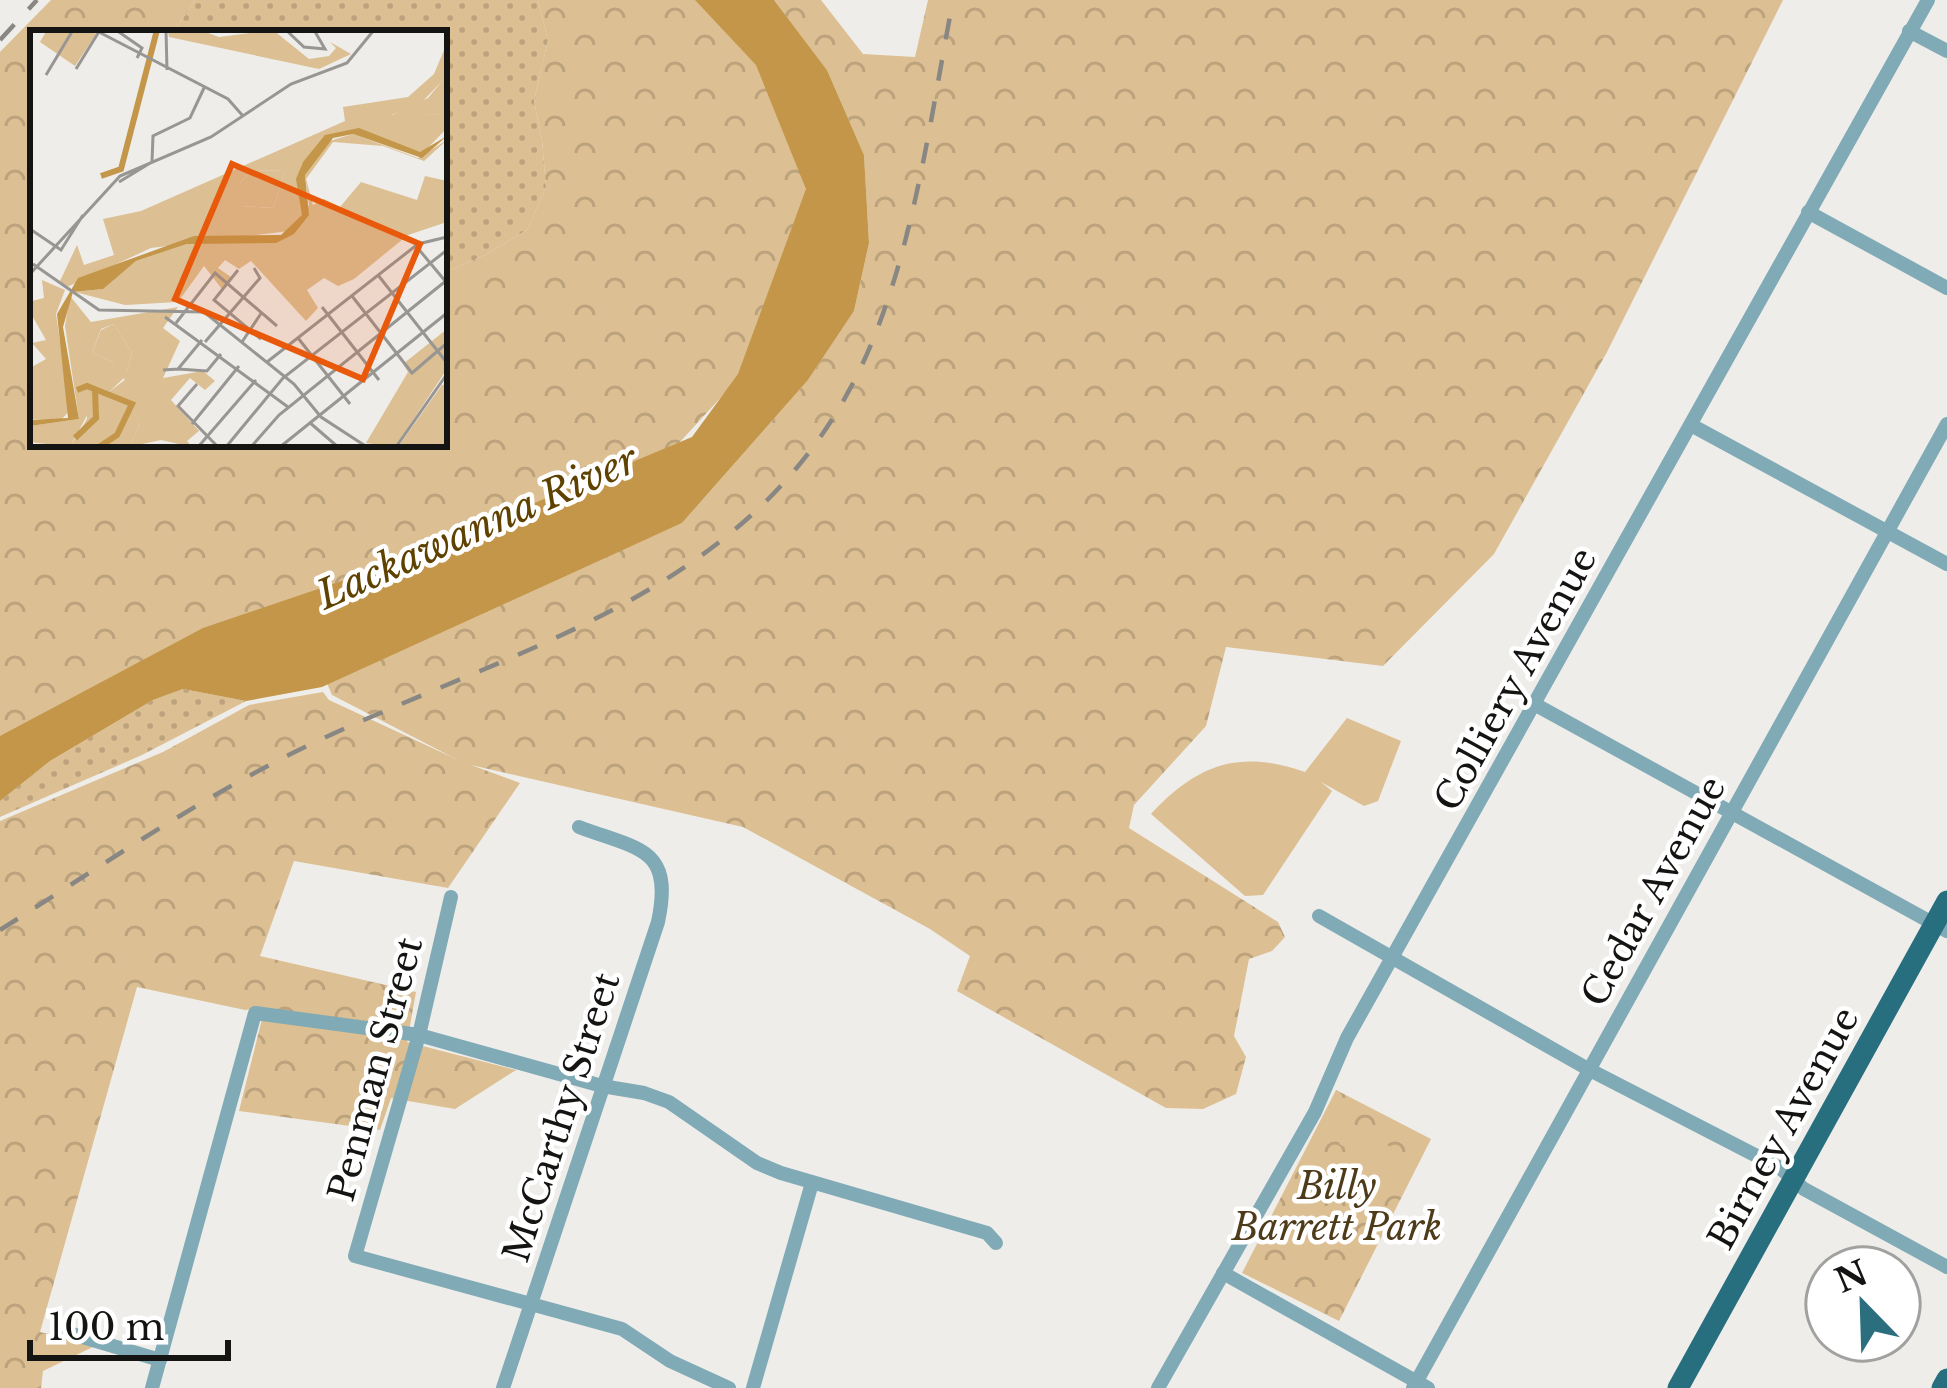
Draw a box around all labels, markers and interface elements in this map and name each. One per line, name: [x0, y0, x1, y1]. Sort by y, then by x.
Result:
inset map: [30, 30, 447, 447]
water label: Lackawanna River: [308, 434, 647, 621]
street label: Colliery Avenue: [1425, 540, 1606, 819]
street label: Cedar Avenue: [1572, 768, 1735, 1014]
street label: Penman Street: [319, 932, 432, 1206]
street label: McCarthy Street: [493, 966, 630, 1268]
street label: Birney Avenue: [1698, 999, 1869, 1257]
park label: Billy Barrett Park: [1230, 1164, 1442, 1250]
north arrow: [1803, 1244, 1923, 1364]
text: N: [1829, 1252, 1874, 1302]
scale bar: [30, 1286, 228, 1360]
text: 100 m: [48, 1305, 164, 1350]

